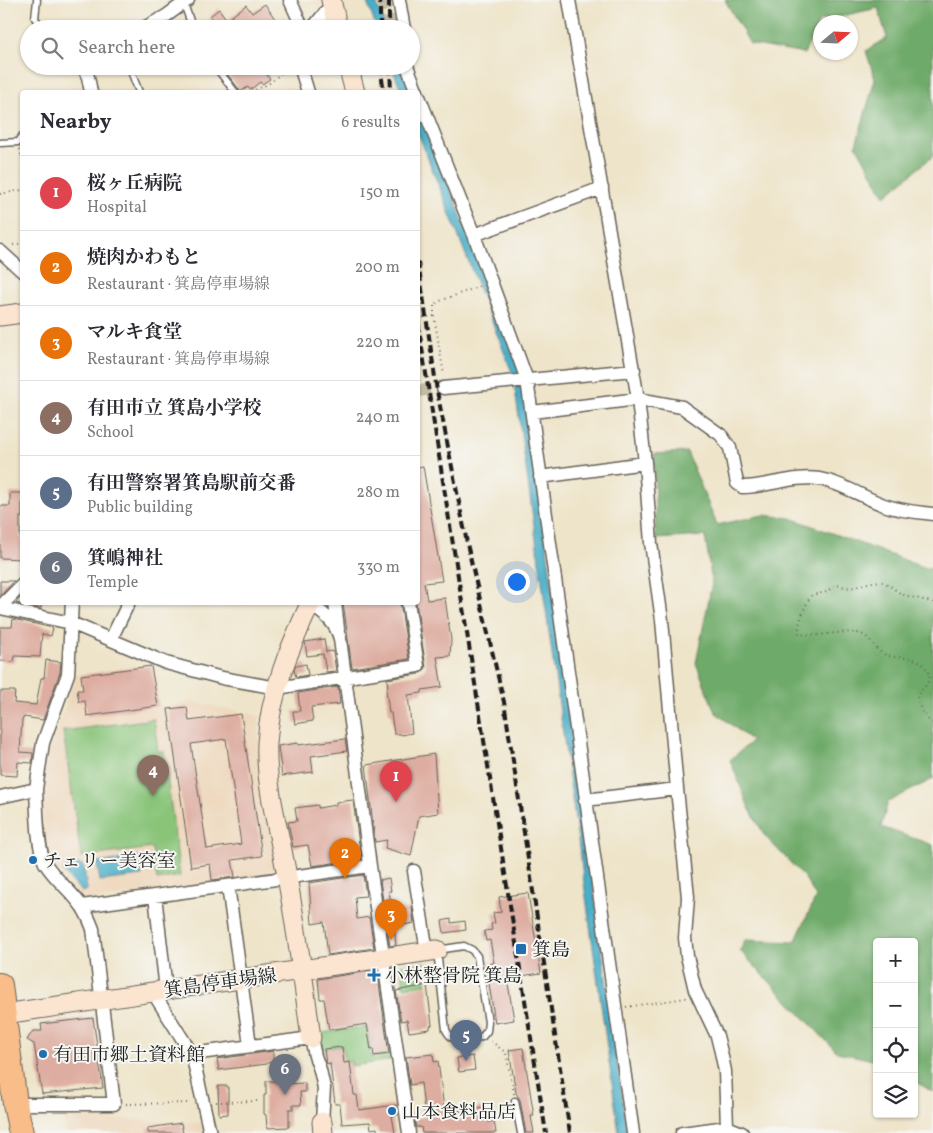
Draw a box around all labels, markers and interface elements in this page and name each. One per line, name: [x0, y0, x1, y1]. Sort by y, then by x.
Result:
north arrow: [813, 15, 858, 60]
search box: [20, 20, 420, 75]
icon: search: [38, 34, 66, 62]
text: Search here: [78, 35, 175, 61]
text: Nearby: [40, 108, 111, 137]
text: 6 results: [341, 112, 400, 134]
text: 桜ヶ丘病院: [87, 171, 182, 197]
text: 1: [53, 182, 59, 204]
text: 150 m: [359, 182, 400, 204]
text: Hospital: [87, 197, 147, 219]
text: 焼肉かわもと: [87, 245, 201, 271]
text: 2: [52, 257, 60, 279]
text: 200 m: [355, 257, 400, 279]
text: Restaurant · 箕島停車場線: [87, 274, 270, 296]
text: マルキ食堂: [87, 320, 182, 346]
text: 3: [52, 332, 60, 354]
text: 220 m: [356, 332, 400, 354]
text: Restaurant · 箕島停車場線: [87, 349, 270, 371]
text: 有田市立 箕島小学校: [87, 396, 262, 422]
text: 4: [51, 407, 61, 429]
text: 240 m: [356, 407, 400, 429]
text: School: [87, 422, 134, 444]
text: 有田警察署箕島駅前交番: [87, 471, 296, 497]
text: 5: [52, 482, 60, 504]
text: 280 m: [356, 482, 400, 504]
text: Public building: [87, 497, 193, 519]
text: 箕嶋神社: [87, 546, 163, 572]
text: 6: [52, 557, 60, 579]
text: 330 m: [357, 557, 400, 579]
your location: [504, 569, 530, 595]
text: Temple: [87, 572, 138, 594]
pin: 4: [137, 755, 169, 796]
pin: 1: [380, 761, 412, 802]
pin: 2: [329, 838, 361, 879]
place label: チェリー美容室: [43, 849, 175, 875]
marker: チェリー美容室: [27, 854, 39, 866]
pin: 3: [375, 899, 407, 940]
place label: 箕島: [532, 938, 570, 964]
map controls: [873, 938, 918, 1118]
button: +: [873, 938, 918, 983]
marker: 箕島: [514, 942, 528, 956]
street label: 箕島停車場線: [162, 963, 279, 1005]
place label: 小林整骨院 箕島: [385, 964, 522, 990]
marker: 小林整骨院 箕島: [367, 968, 381, 982]
button: −: [873, 983, 918, 1028]
pin: 5: [450, 1020, 482, 1061]
button: locate: [873, 1028, 918, 1073]
place label: 有田市郷土資料館: [53, 1043, 205, 1069]
marker: 有田市郷土資料館: [37, 1048, 49, 1060]
pin: 6: [269, 1054, 301, 1095]
button: layers: [873, 1073, 918, 1118]
place label: 山本食料品店: [402, 1100, 516, 1126]
marker: 山本食料品店: [386, 1105, 398, 1117]

